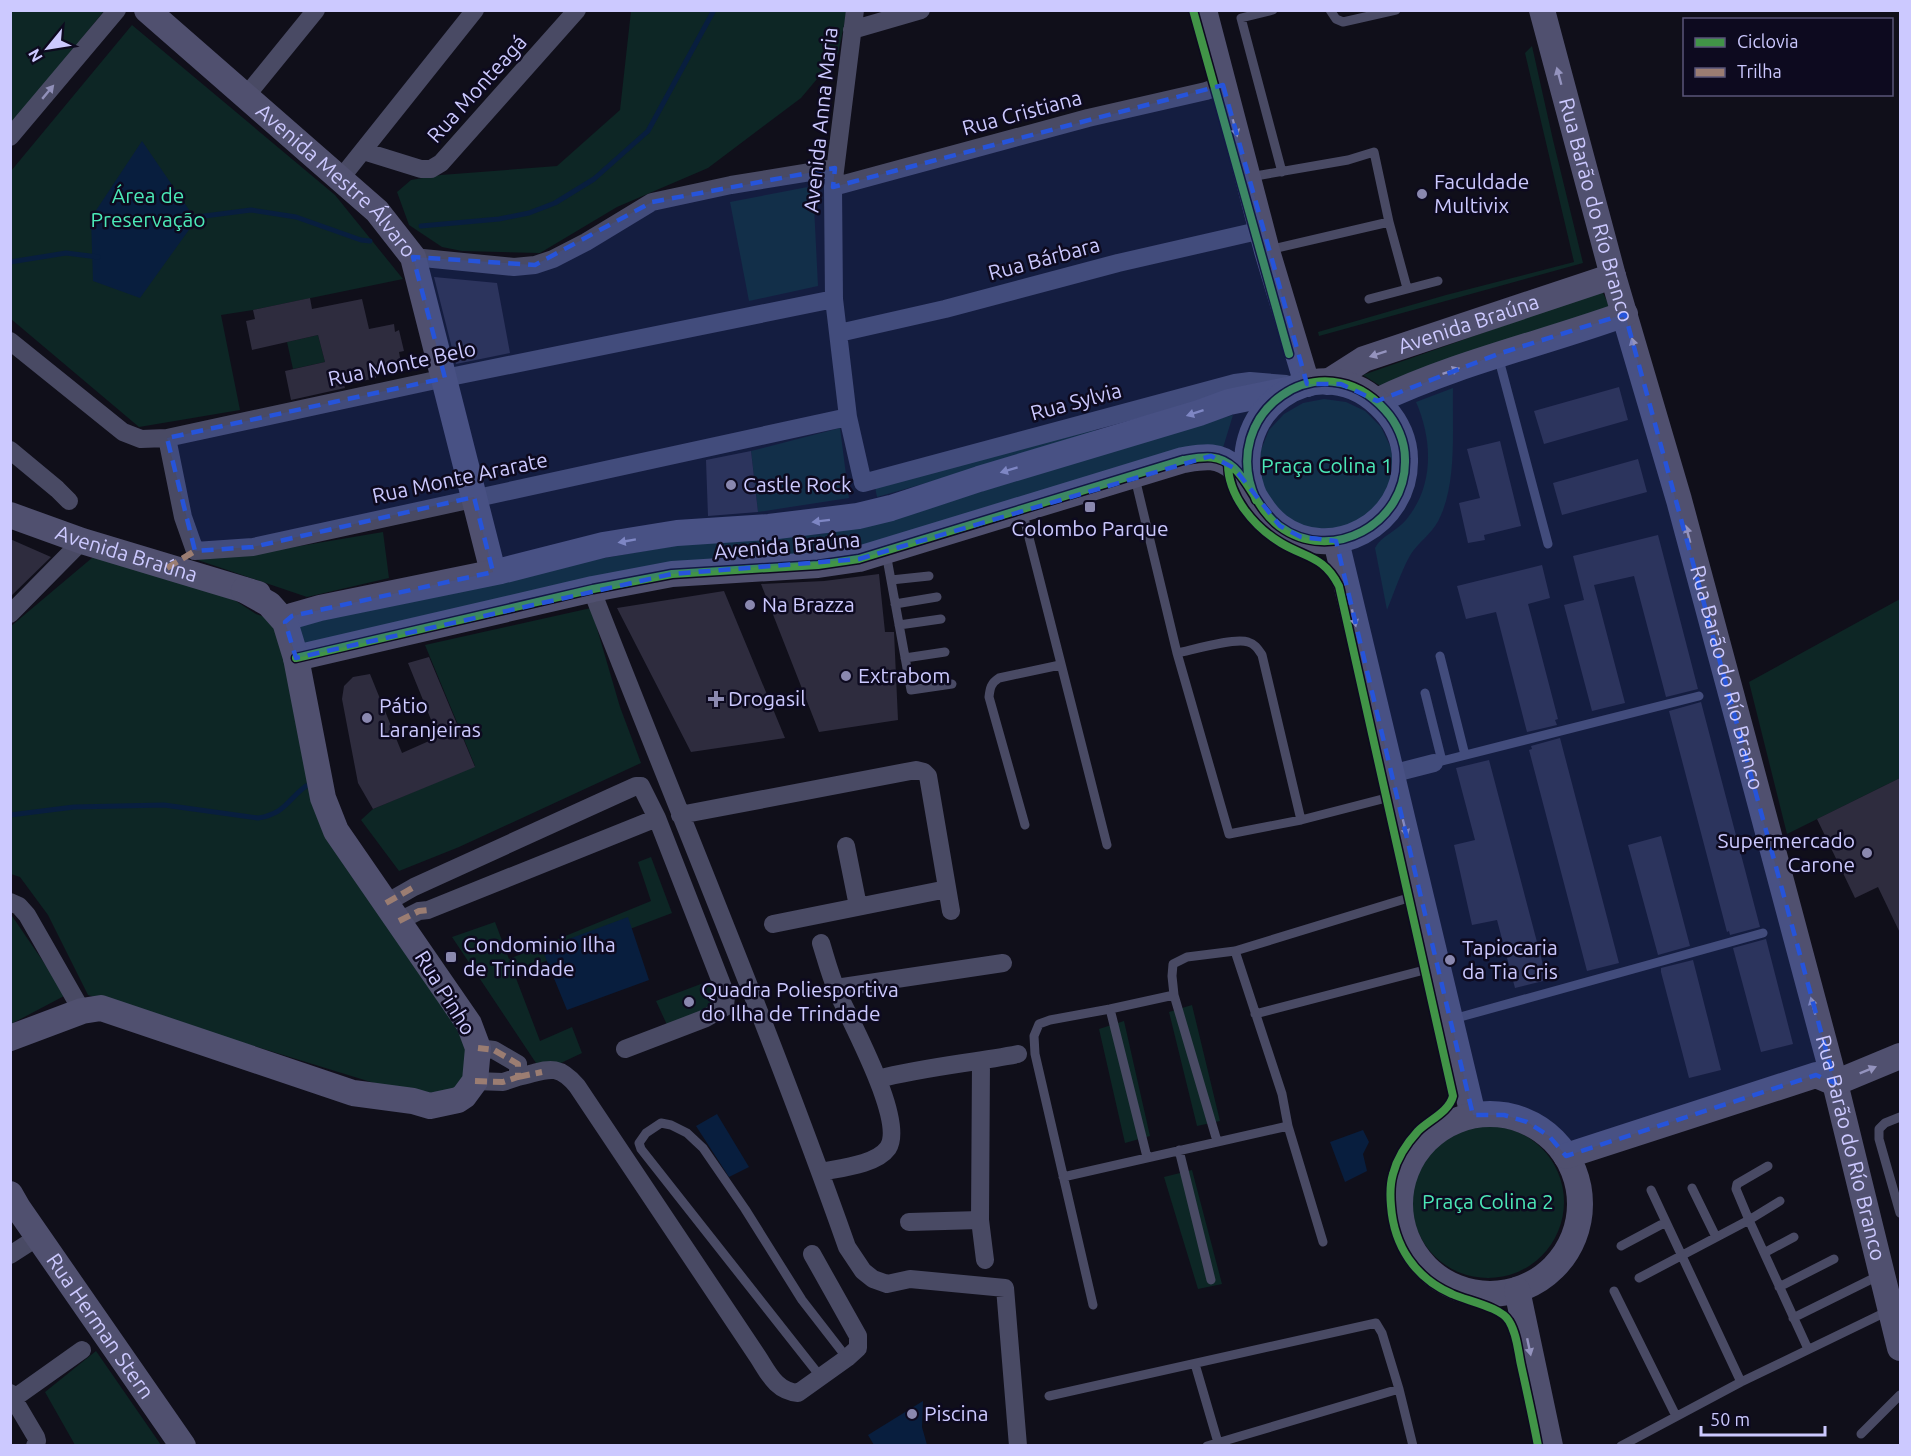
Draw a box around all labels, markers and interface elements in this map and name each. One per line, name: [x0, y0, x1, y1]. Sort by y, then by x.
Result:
north arrow: [18, 18, 78, 78]
legend: [1683, 18, 1893, 96]
street label: Avenida Anna Maria: [798, 26, 842, 214]
street label: Rua Monteagá: [422, 30, 531, 147]
text: Ciclovia: [1737, 31, 1798, 51]
text: N: [24, 46, 46, 65]
text: Trilha: [1737, 61, 1782, 81]
one-way arrow: [1554, 67, 1564, 85]
one-way arrow: [41, 85, 54, 100]
street label: Rua Cristiana: [959, 85, 1084, 140]
street label: Rua Barão do Río Branco: [1555, 95, 1639, 325]
street label: Avenida Mestre Álvaro: [252, 98, 422, 262]
one-way arrow: [1230, 119, 1240, 137]
place label: Faculdade Multivix: [1434, 169, 1529, 217]
park label: Área de Preservação: [90, 183, 206, 231]
marker: Faculdade Multivix: [1415, 187, 1429, 201]
street label: Rua Bárbara: [985, 232, 1102, 284]
street label: Avenida Braúna: [1395, 289, 1542, 358]
street label: Rua Monte Belo: [326, 336, 478, 390]
one-way arrow: [1629, 337, 1638, 355]
one-way arrow: [1369, 350, 1387, 360]
one-way arrow: [1442, 365, 1460, 375]
street label: Rua Sylvia: [1028, 377, 1124, 425]
one-way arrow: [1186, 409, 1204, 419]
street label: Rua Monte Ararate: [370, 447, 550, 507]
park label: Praça Colina 1: [1261, 453, 1393, 477]
one-way arrow: [1000, 465, 1018, 475]
place label: Castle Rock: [743, 472, 852, 496]
marker: Castle Rock: [724, 478, 738, 492]
marker: Colombo Parque: [1083, 500, 1097, 514]
one-way arrow: [811, 516, 830, 525]
place label: Colombo Parque: [1011, 516, 1169, 540]
street label: Avenida Braúna: [53, 520, 201, 586]
one-way arrow: [1682, 525, 1692, 543]
street label: Avenida Braúna: [713, 527, 861, 563]
one-way arrow: [618, 537, 637, 546]
street label: Rua Barão do Río Branco: [1686, 563, 1769, 793]
place label: Na Brazza: [762, 592, 855, 616]
marker: Na Brazza: [743, 598, 757, 612]
one-way arrow: [1350, 609, 1360, 627]
place label: Extrabom: [858, 663, 950, 687]
marker: Extrabom: [839, 669, 853, 683]
place label: Drogasil: [728, 686, 806, 710]
marker: Drogasil: [709, 692, 723, 706]
place label: Pátio Laranjeiras: [379, 693, 481, 741]
marker: Pátio Laranjeiras: [360, 711, 374, 725]
one-way arrow: [1400, 819, 1410, 837]
place label: Supermercado Carone: [1717, 828, 1855, 876]
marker: Supermercado Carone: [1860, 846, 1874, 860]
place label: Condominio Ilha de Trindade: [463, 932, 616, 980]
place label: Tapiocaria da Tia Cris: [1462, 935, 1558, 983]
street label: Rua Pinho: [411, 946, 481, 1039]
marker: Condominio Ilha de Trindade: [444, 950, 458, 964]
marker: Tapiocaria da Tia Cris: [1443, 953, 1457, 967]
place label: Quadra Poliesportiva do Ilha de Trindade: [701, 977, 899, 1025]
marker: Quadra Poliesportiva do Ilha de Trindade: [682, 995, 696, 1009]
one-way arrow: [1808, 997, 1817, 1015]
street label: Rua Barão do Río Branco: [1812, 1032, 1891, 1263]
one-way arrow: [1859, 1065, 1877, 1075]
park label: Praça Colina 2: [1422, 1189, 1554, 1213]
street label: Rua Herman Stern: [42, 1248, 159, 1403]
one-way arrow: [1525, 1338, 1534, 1357]
scale bar: [1701, 1399, 1826, 1437]
place label: Piscina: [924, 1401, 988, 1425]
marker: Piscina: [905, 1407, 919, 1421]
text: 50 m: [1710, 1409, 1750, 1429]

